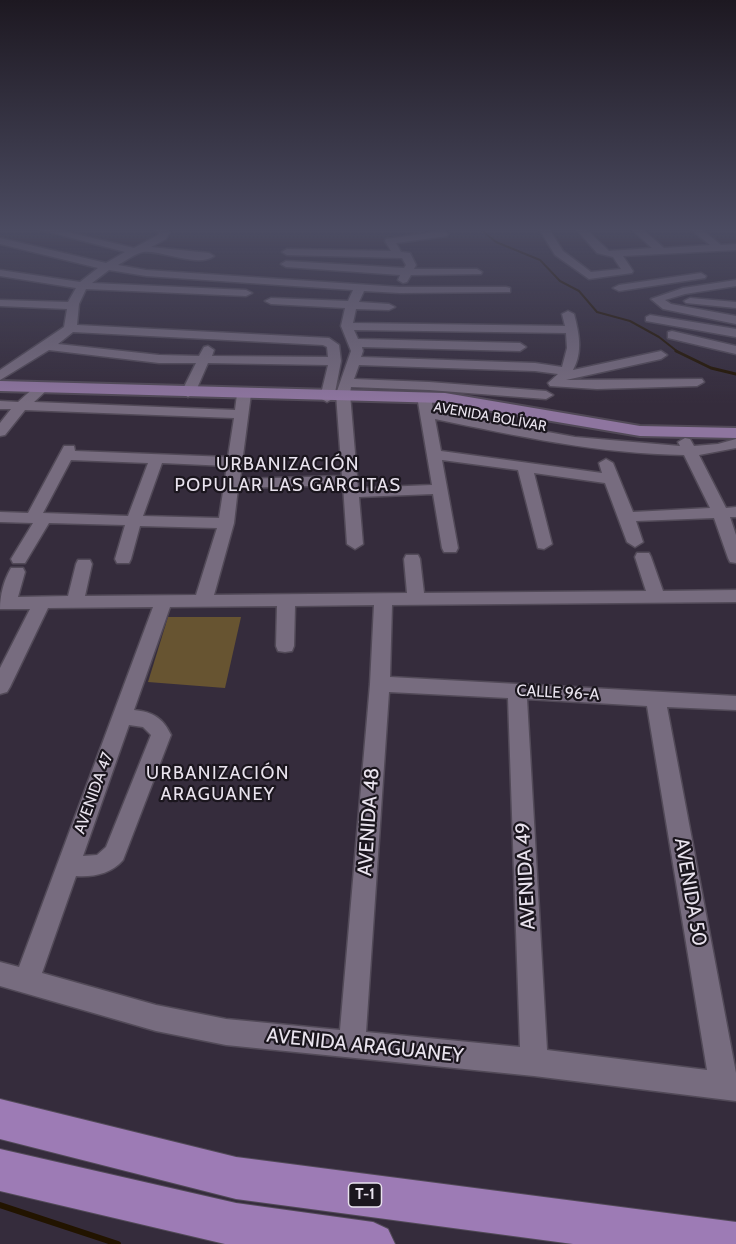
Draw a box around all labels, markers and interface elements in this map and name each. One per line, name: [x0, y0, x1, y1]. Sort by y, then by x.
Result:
street label: AVENIDA BOLÍVAR: [432, 399, 548, 435]
district label: URBANIZACIÓN POPULAR LAS GARCITAS: [174, 454, 402, 496]
street label: CALLE 96-A: [516, 681, 600, 705]
street label: AVENIDA 47: [70, 750, 118, 836]
district label: URBANIZACIÓN ARAGUANEY: [146, 763, 290, 806]
street label: AVENIDA 48: [353, 767, 385, 877]
street label: AVENIDA 49: [511, 822, 541, 930]
street label: AVENIDA 50: [669, 836, 711, 948]
street label: AVENIDA ARAGUANEY: [265, 1024, 465, 1068]
road number: T-1: [348, 1183, 382, 1207]

